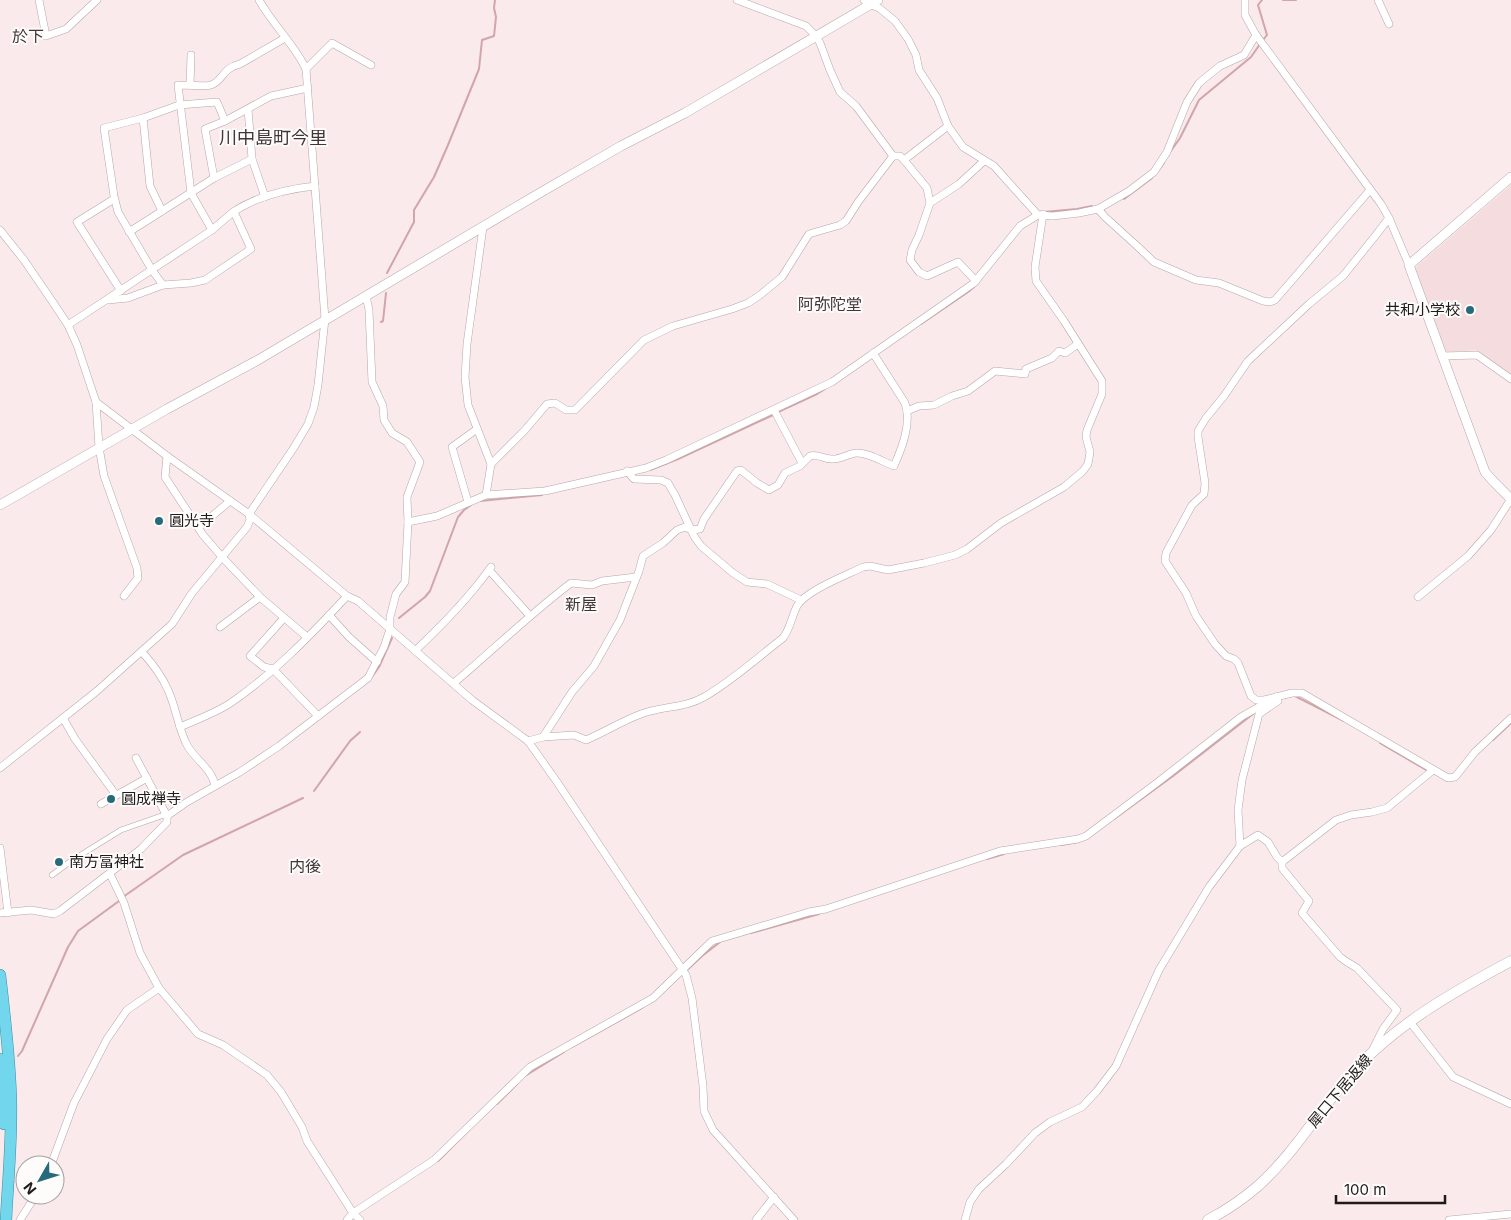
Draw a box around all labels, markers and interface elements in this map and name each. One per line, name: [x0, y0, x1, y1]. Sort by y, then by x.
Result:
district label: 於下: [12, 26, 44, 46]
district label: 川中島町今里: [219, 127, 327, 148]
district label: 阿弥陀堂: [798, 294, 862, 314]
place label: 共和小学校: [1385, 300, 1460, 319]
marker: 共和小学校: [1464, 304, 1476, 316]
place label: 圓光寺: [169, 511, 214, 530]
marker: 圓光寺: [153, 515, 165, 527]
district label: 新屋: [565, 594, 597, 614]
place label: 圓成禅寺: [121, 789, 181, 808]
marker: 圓成禅寺: [105, 793, 117, 805]
place label: 南方冨神社: [69, 852, 144, 871]
marker: 南方冨神社: [53, 856, 65, 868]
district label: 内後: [289, 856, 321, 876]
street label: 犀口下居返線: [1303, 1050, 1376, 1131]
north arrow: [15, 1155, 65, 1205]
scale bar: [1336, 1172, 1445, 1204]
text: N: [20, 1179, 39, 1198]
text: 100 m: [1344, 1180, 1386, 1199]

